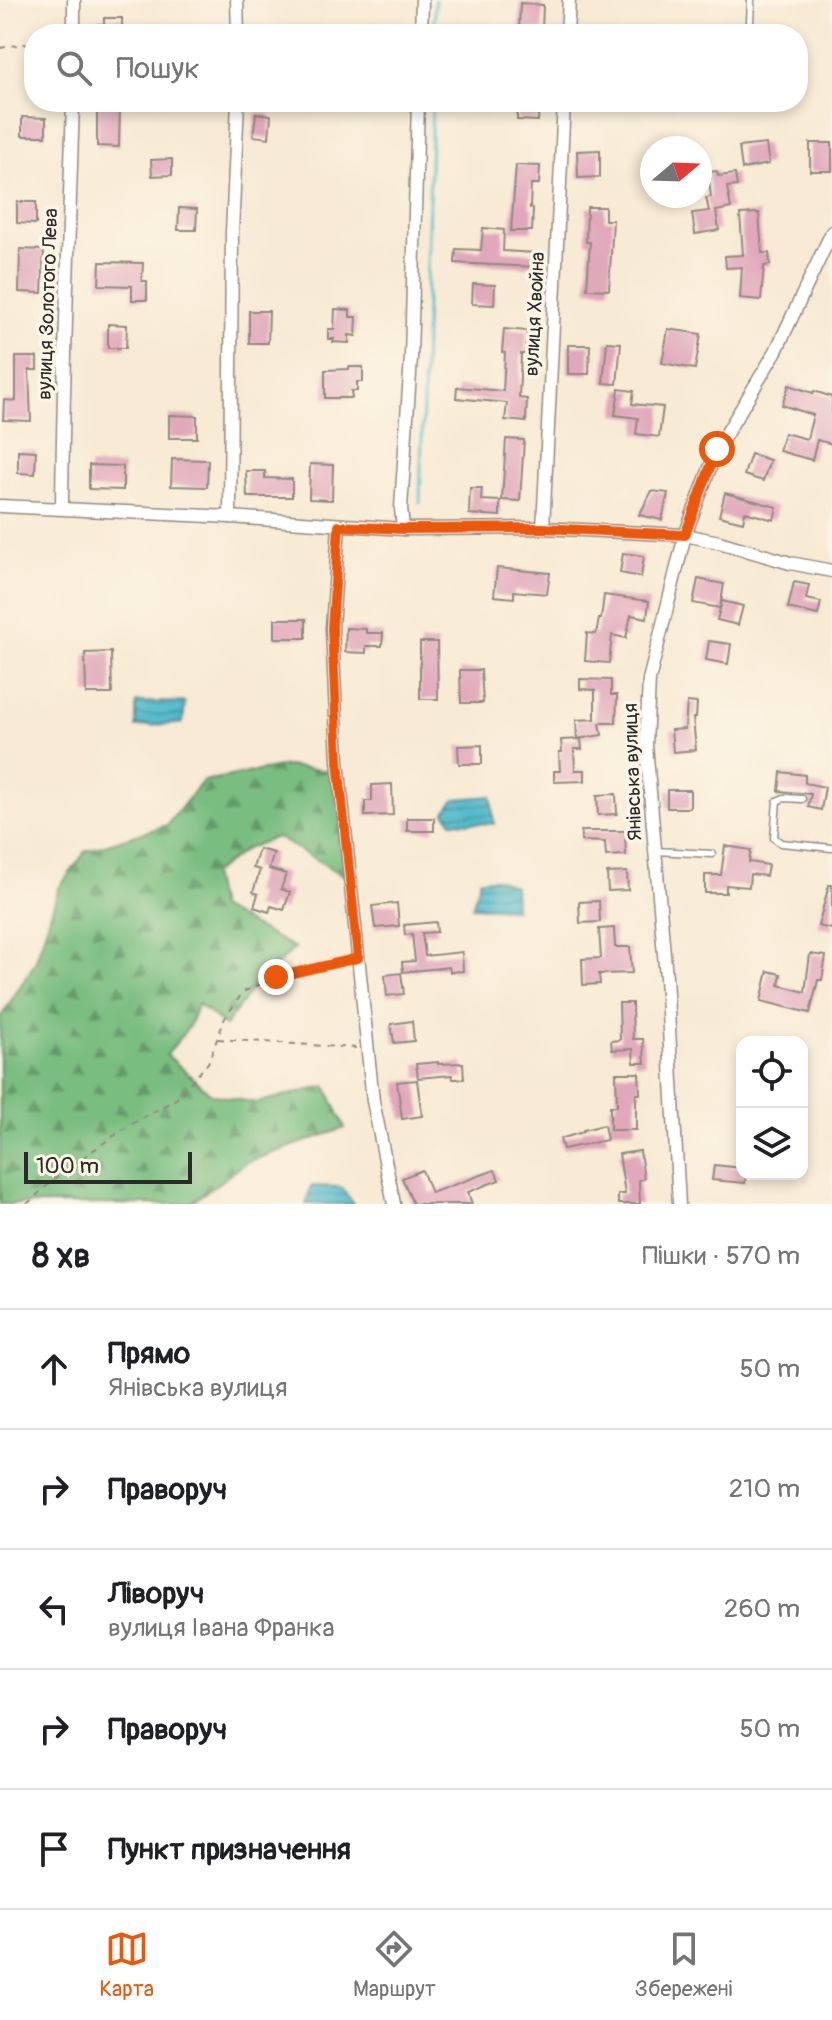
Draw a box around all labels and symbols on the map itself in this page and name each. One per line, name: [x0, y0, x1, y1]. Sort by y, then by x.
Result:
north arrow: [640, 136, 712, 208]
street label: вулиця Золотого Лева: [32, 208, 63, 400]
street label: вулиця Хвойна: [519, 251, 550, 377]
route start: [699, 431, 735, 467]
street label: Янівська вулиця: [618, 703, 647, 841]
route end: [258, 959, 294, 995]
scale bar: [24, 1148, 192, 1184]

